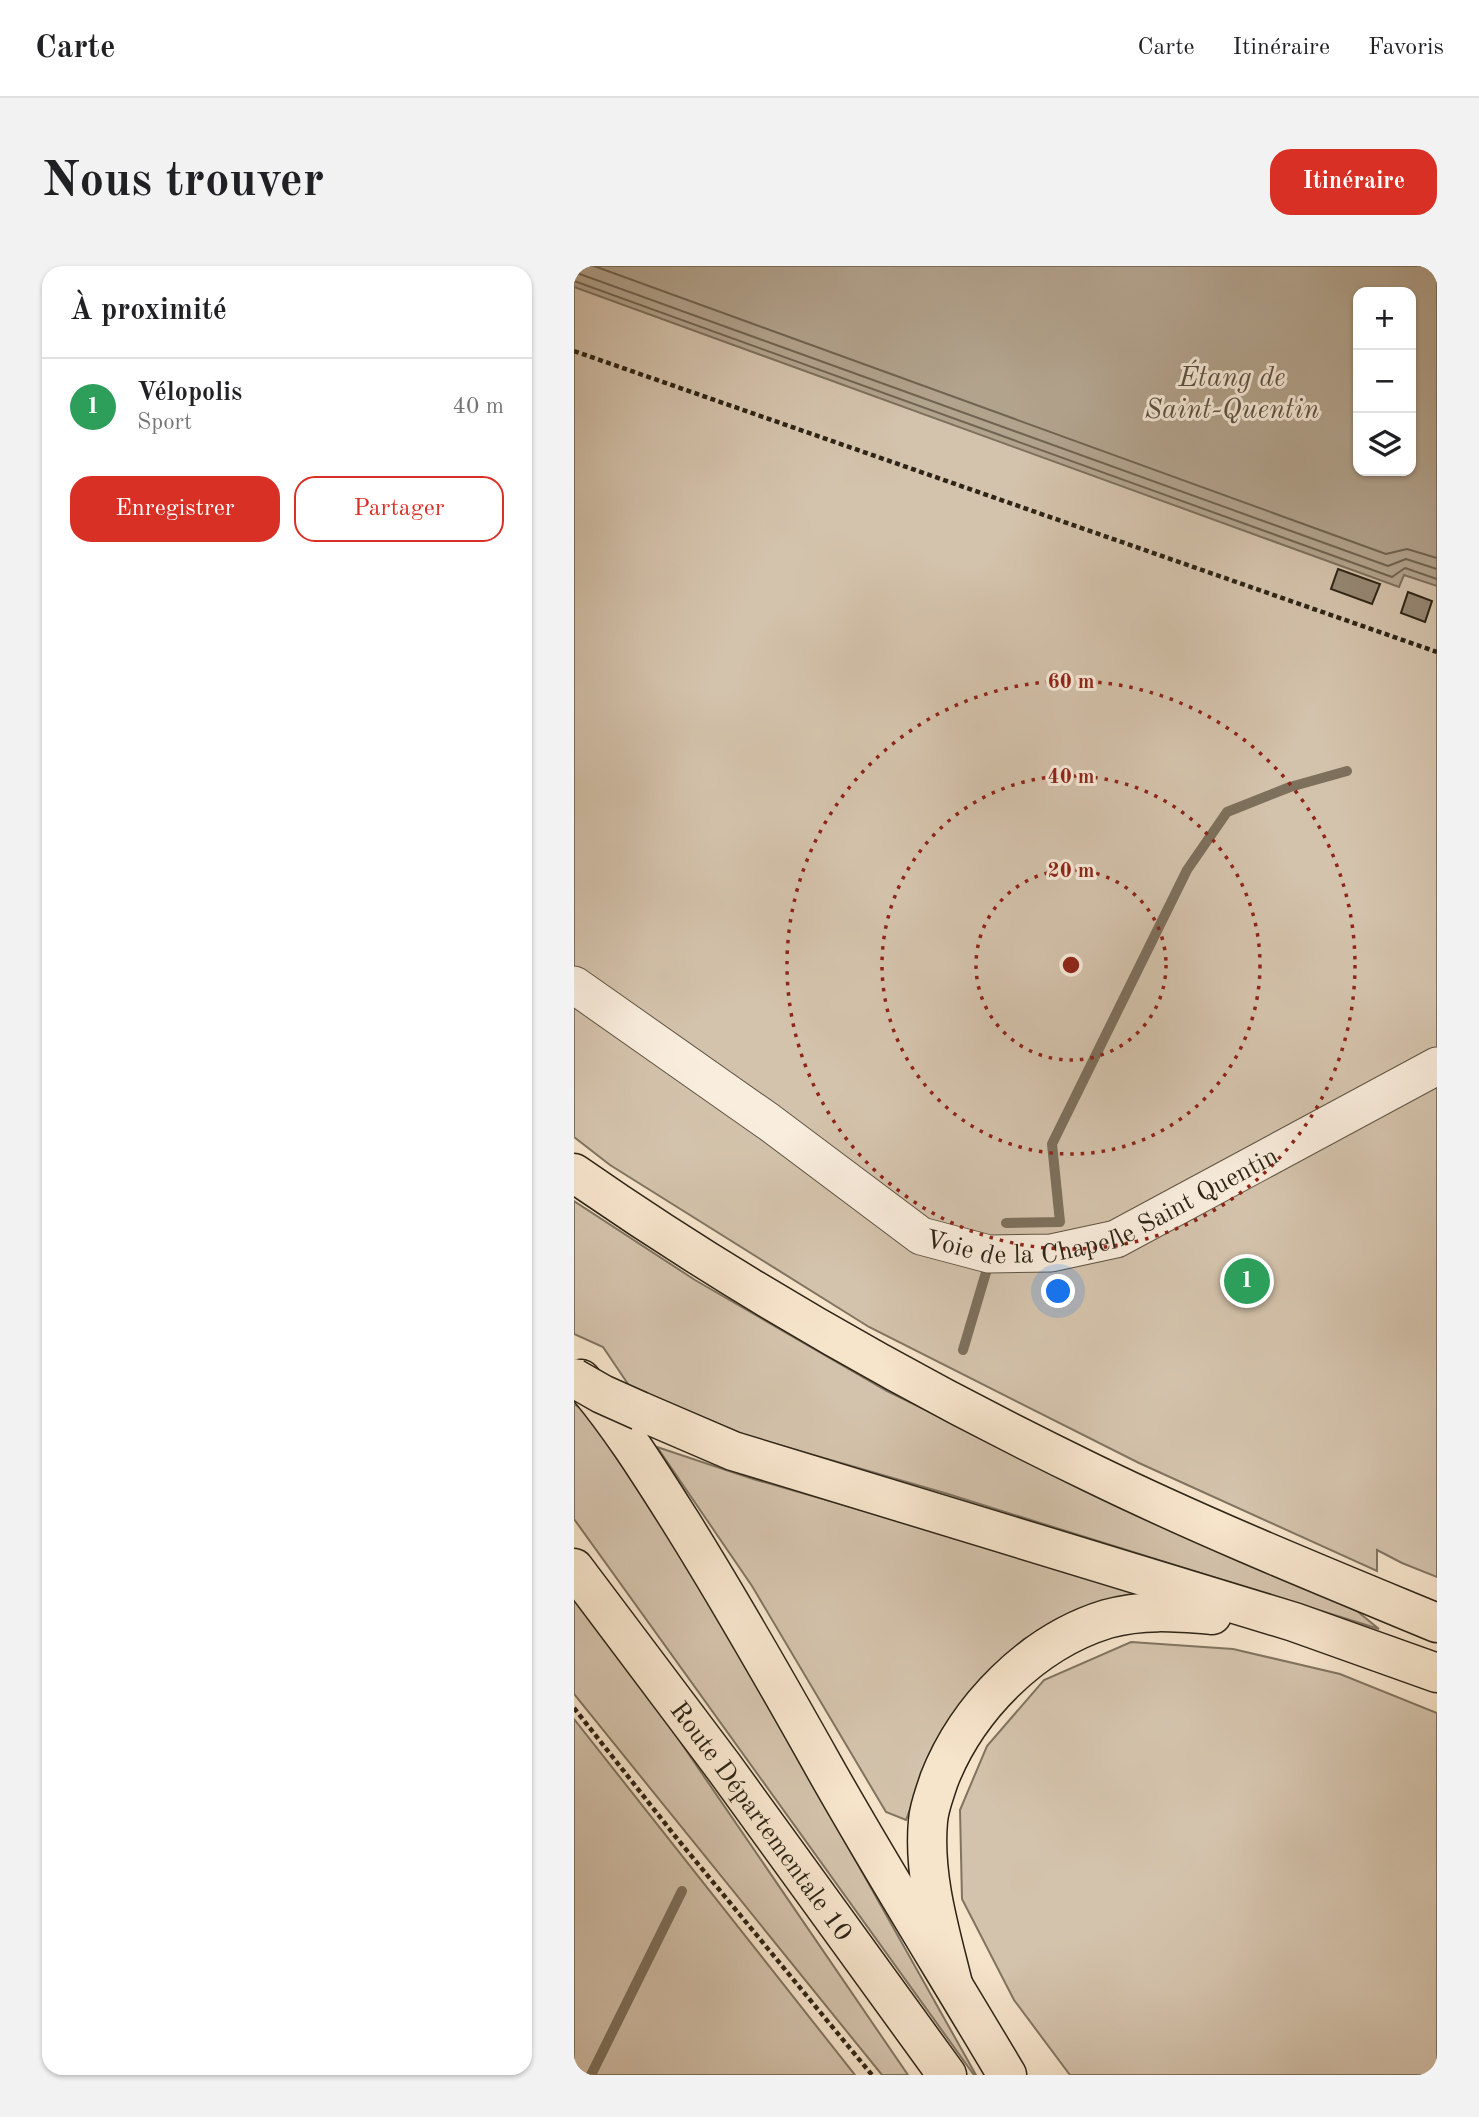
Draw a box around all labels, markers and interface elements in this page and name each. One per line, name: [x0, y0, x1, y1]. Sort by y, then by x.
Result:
text: Carte: [35, 32, 115, 65]
text: Carte: [1137, 36, 1195, 60]
text: Itinéraire: [1233, 36, 1330, 60]
text: Favoris: [1368, 36, 1444, 60]
button: Itinéraire: [1270, 149, 1437, 215]
text: Nous trouver: [42, 158, 324, 207]
map controls: [1353, 287, 1416, 476]
button: +: [1353, 287, 1416, 350]
text: À proximité: [70, 296, 227, 326]
button: −: [1353, 350, 1416, 413]
water label: Étang de Saint-Quentin: [1145, 359, 1319, 425]
text: Vélopolis: [137, 380, 242, 406]
text: 1: [86, 395, 100, 418]
text: 40 m: [453, 395, 504, 418]
text: Sport: [137, 411, 192, 434]
button: layers: [1353, 413, 1416, 476]
button: Enregistrer: [70, 476, 280, 542]
button: Partager: [294, 476, 504, 542]
text: 60 m: [1047, 672, 1095, 693]
text: 40 m: [1047, 767, 1095, 788]
text: 20 m: [1047, 861, 1095, 882]
centre of rings: [1059, 953, 1083, 977]
street label: Voie de la Chapelle Saint Quentin: [922, 1143, 1283, 1270]
pin: 1: [1224, 1255, 1270, 1307]
your location: [1041, 1274, 1075, 1308]
street label: Route Départementale 10: [664, 1698, 856, 1946]

